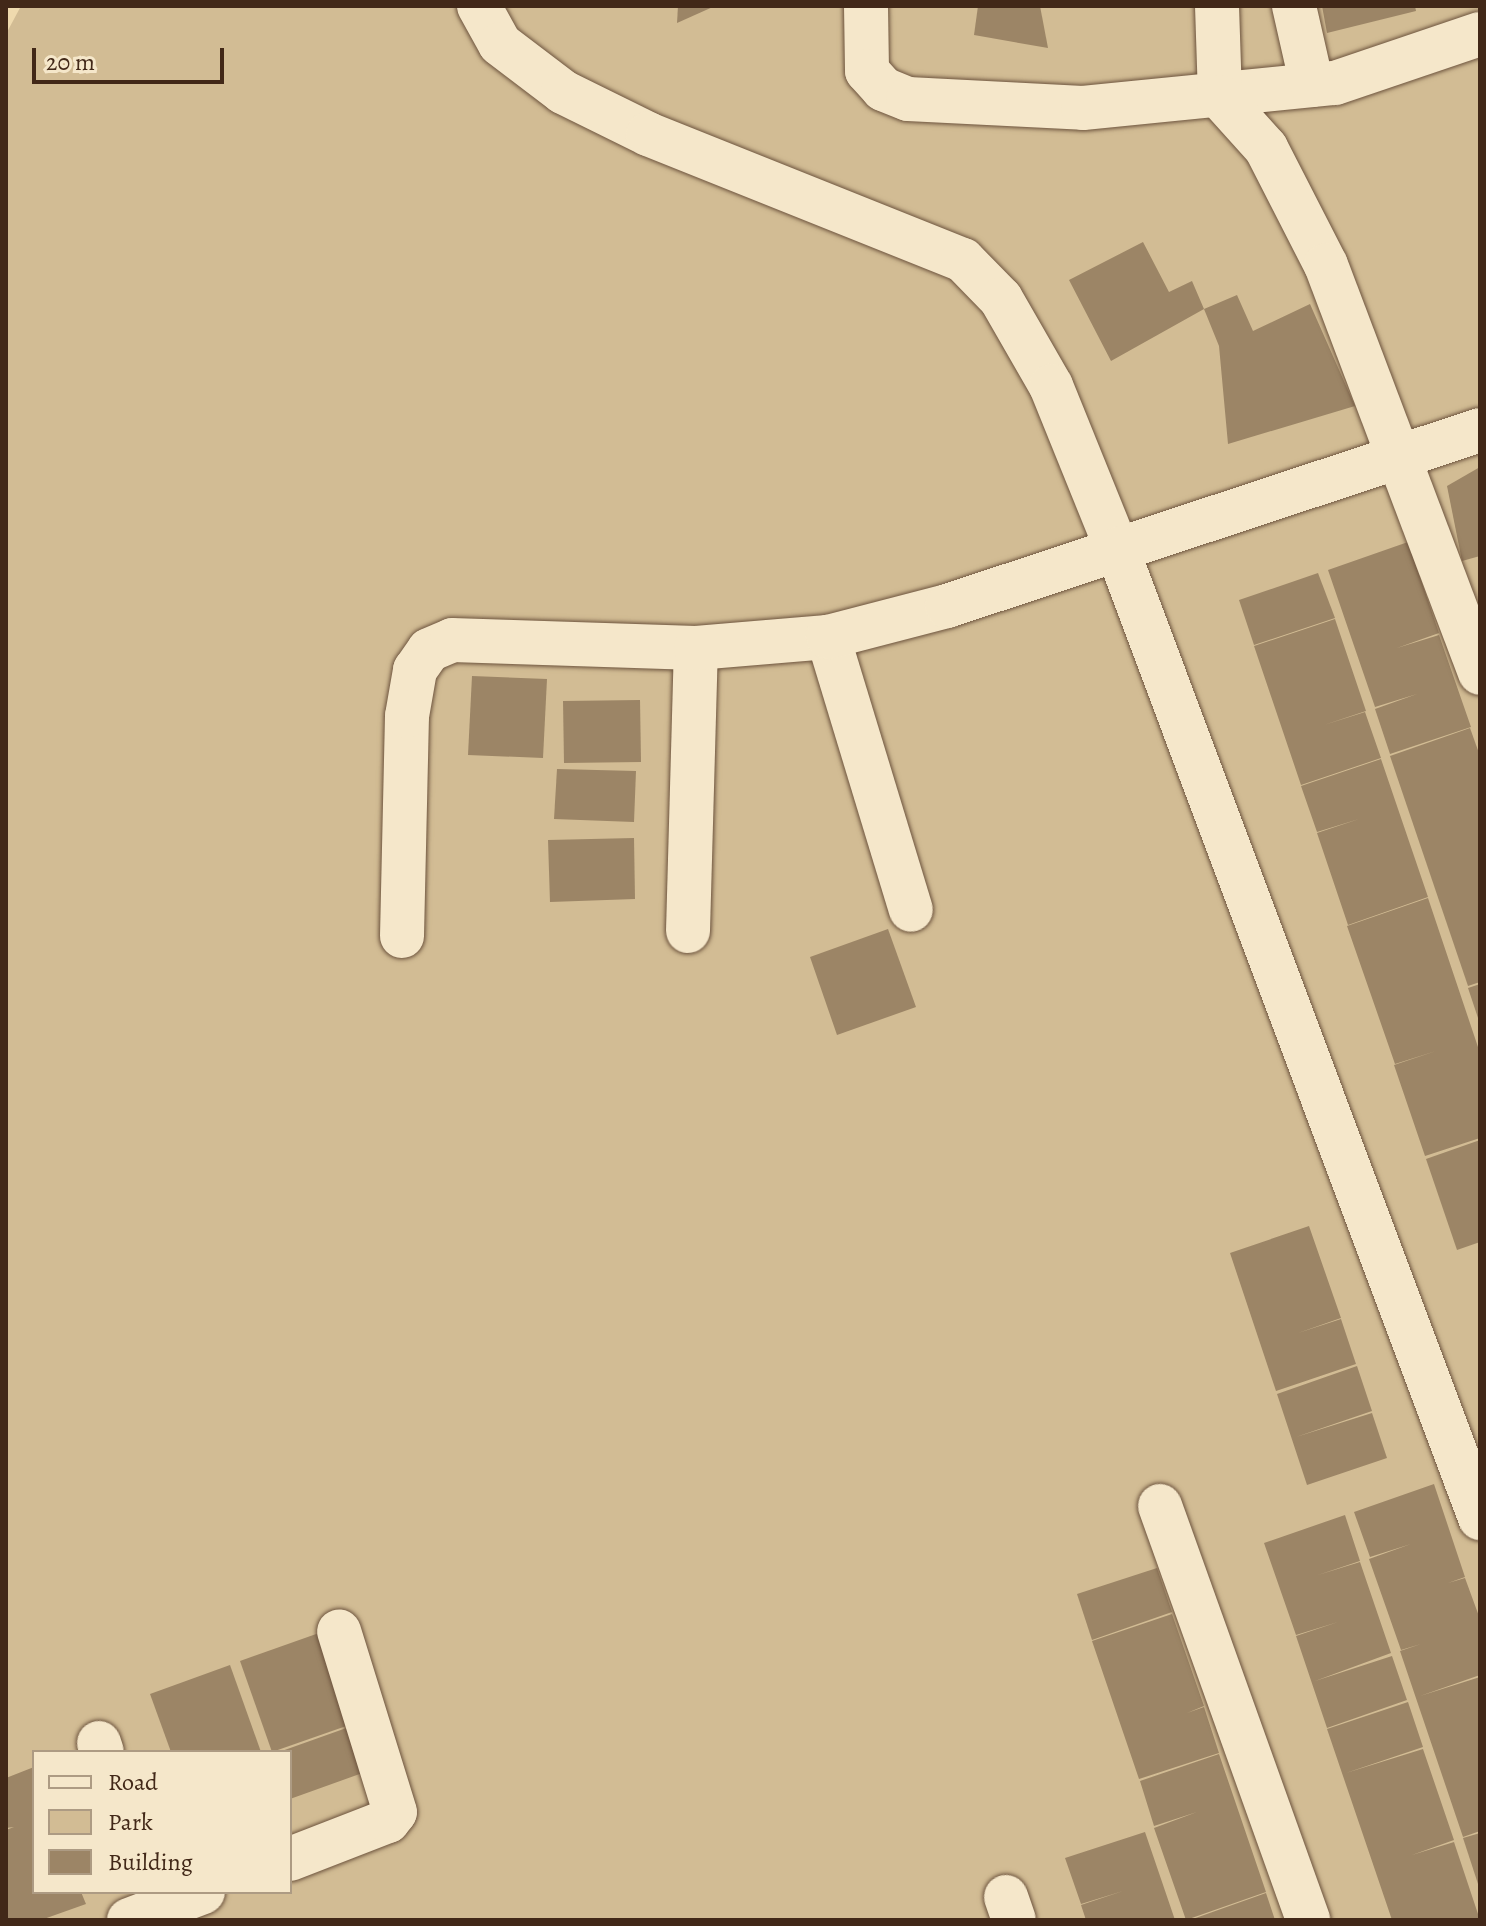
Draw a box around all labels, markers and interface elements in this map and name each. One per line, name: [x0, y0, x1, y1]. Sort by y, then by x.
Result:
scale bar: [36, 32, 228, 82]
text: 20 m: [46, 46, 95, 78]
legend: [32, 1750, 292, 1894]
text: Road: [108, 1766, 158, 1798]
text: Park: [108, 1806, 153, 1838]
text: Building: [108, 1846, 193, 1878]

